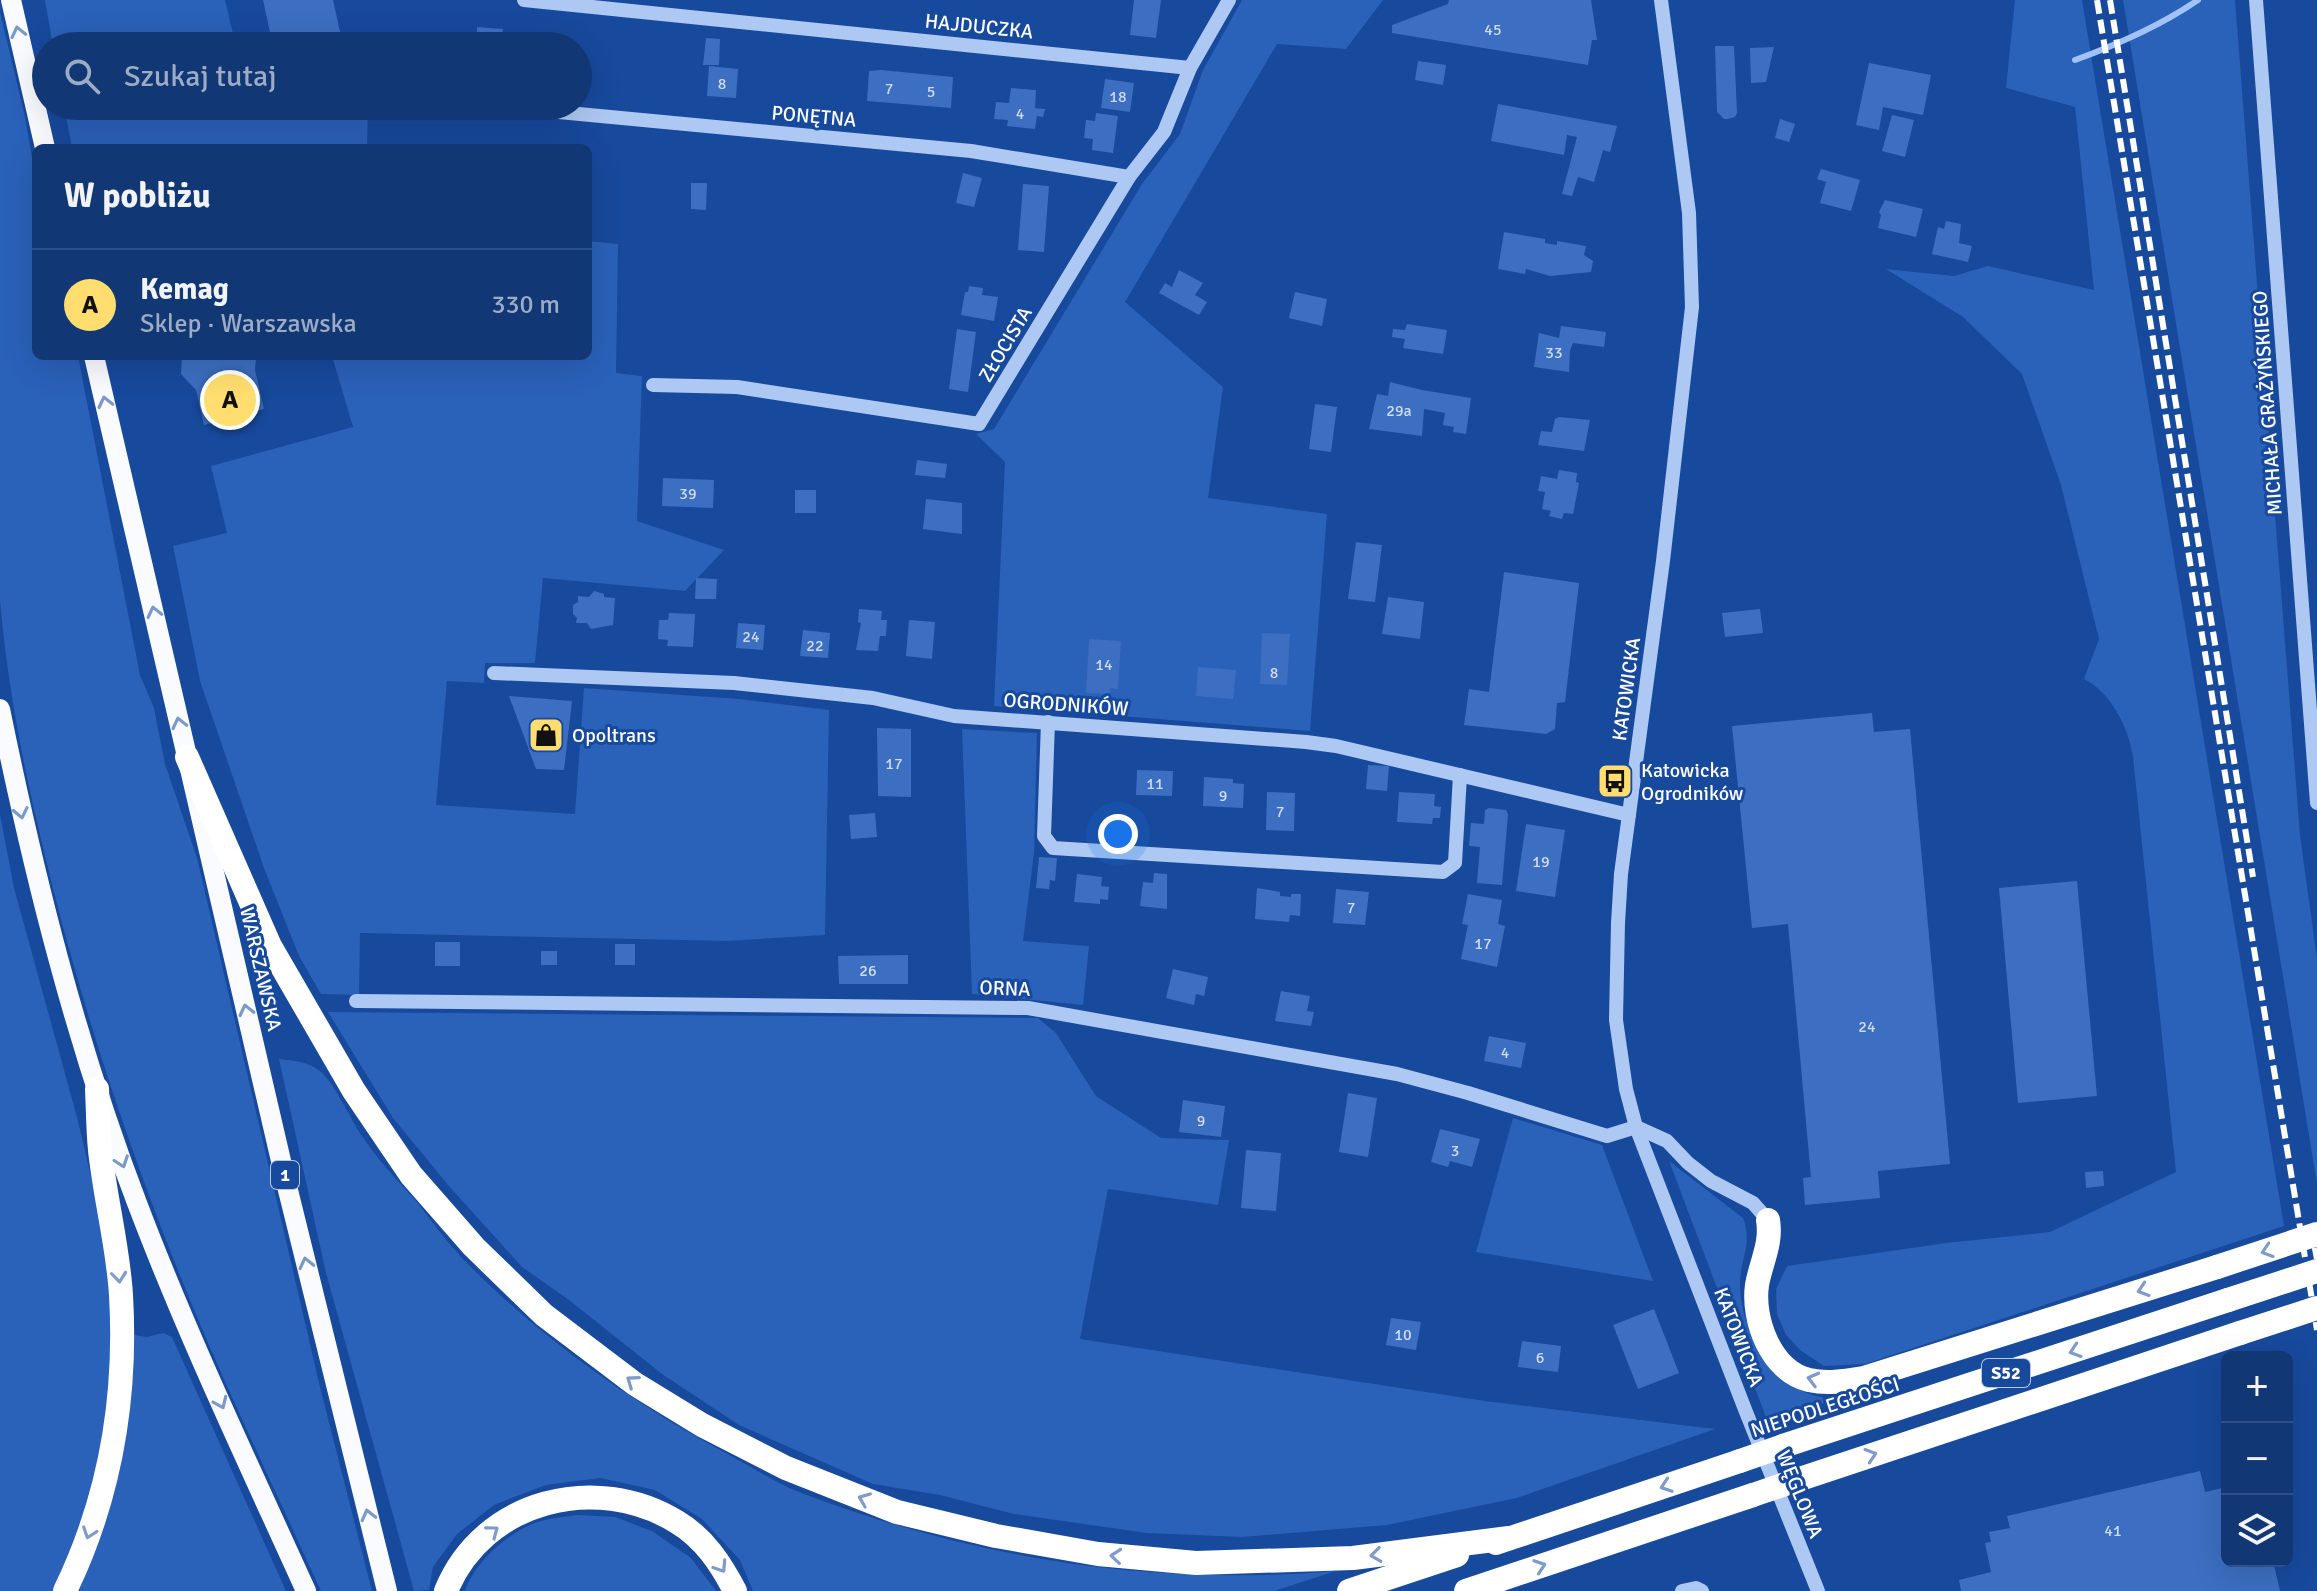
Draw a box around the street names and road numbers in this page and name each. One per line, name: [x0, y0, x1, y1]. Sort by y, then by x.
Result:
street label: HAJDUCZKA: [924, 8, 1034, 45]
street label: PONĘTNA: [770, 100, 857, 133]
street label: MICHAŁA GRAŻYŃSKIEGO: [2247, 290, 2288, 516]
street label: ZŁOCISTA: [973, 302, 1038, 387]
street label: KATOWICKA: [1607, 636, 1646, 743]
street label: OGRODNIKÓW: [1003, 688, 1129, 721]
street label: WARSZAWSKA: [234, 905, 287, 1034]
street label: ORNA: [979, 975, 1031, 1002]
road number: 1: [271, 1161, 299, 1189]
street label: KATOWICKA: [1708, 1284, 1769, 1390]
road number: S52: [1982, 1359, 2030, 1387]
street label: NIEPODLEGŁOŚCI: [1748, 1372, 1903, 1443]
street label: WĘGLOWA: [1771, 1447, 1828, 1542]

